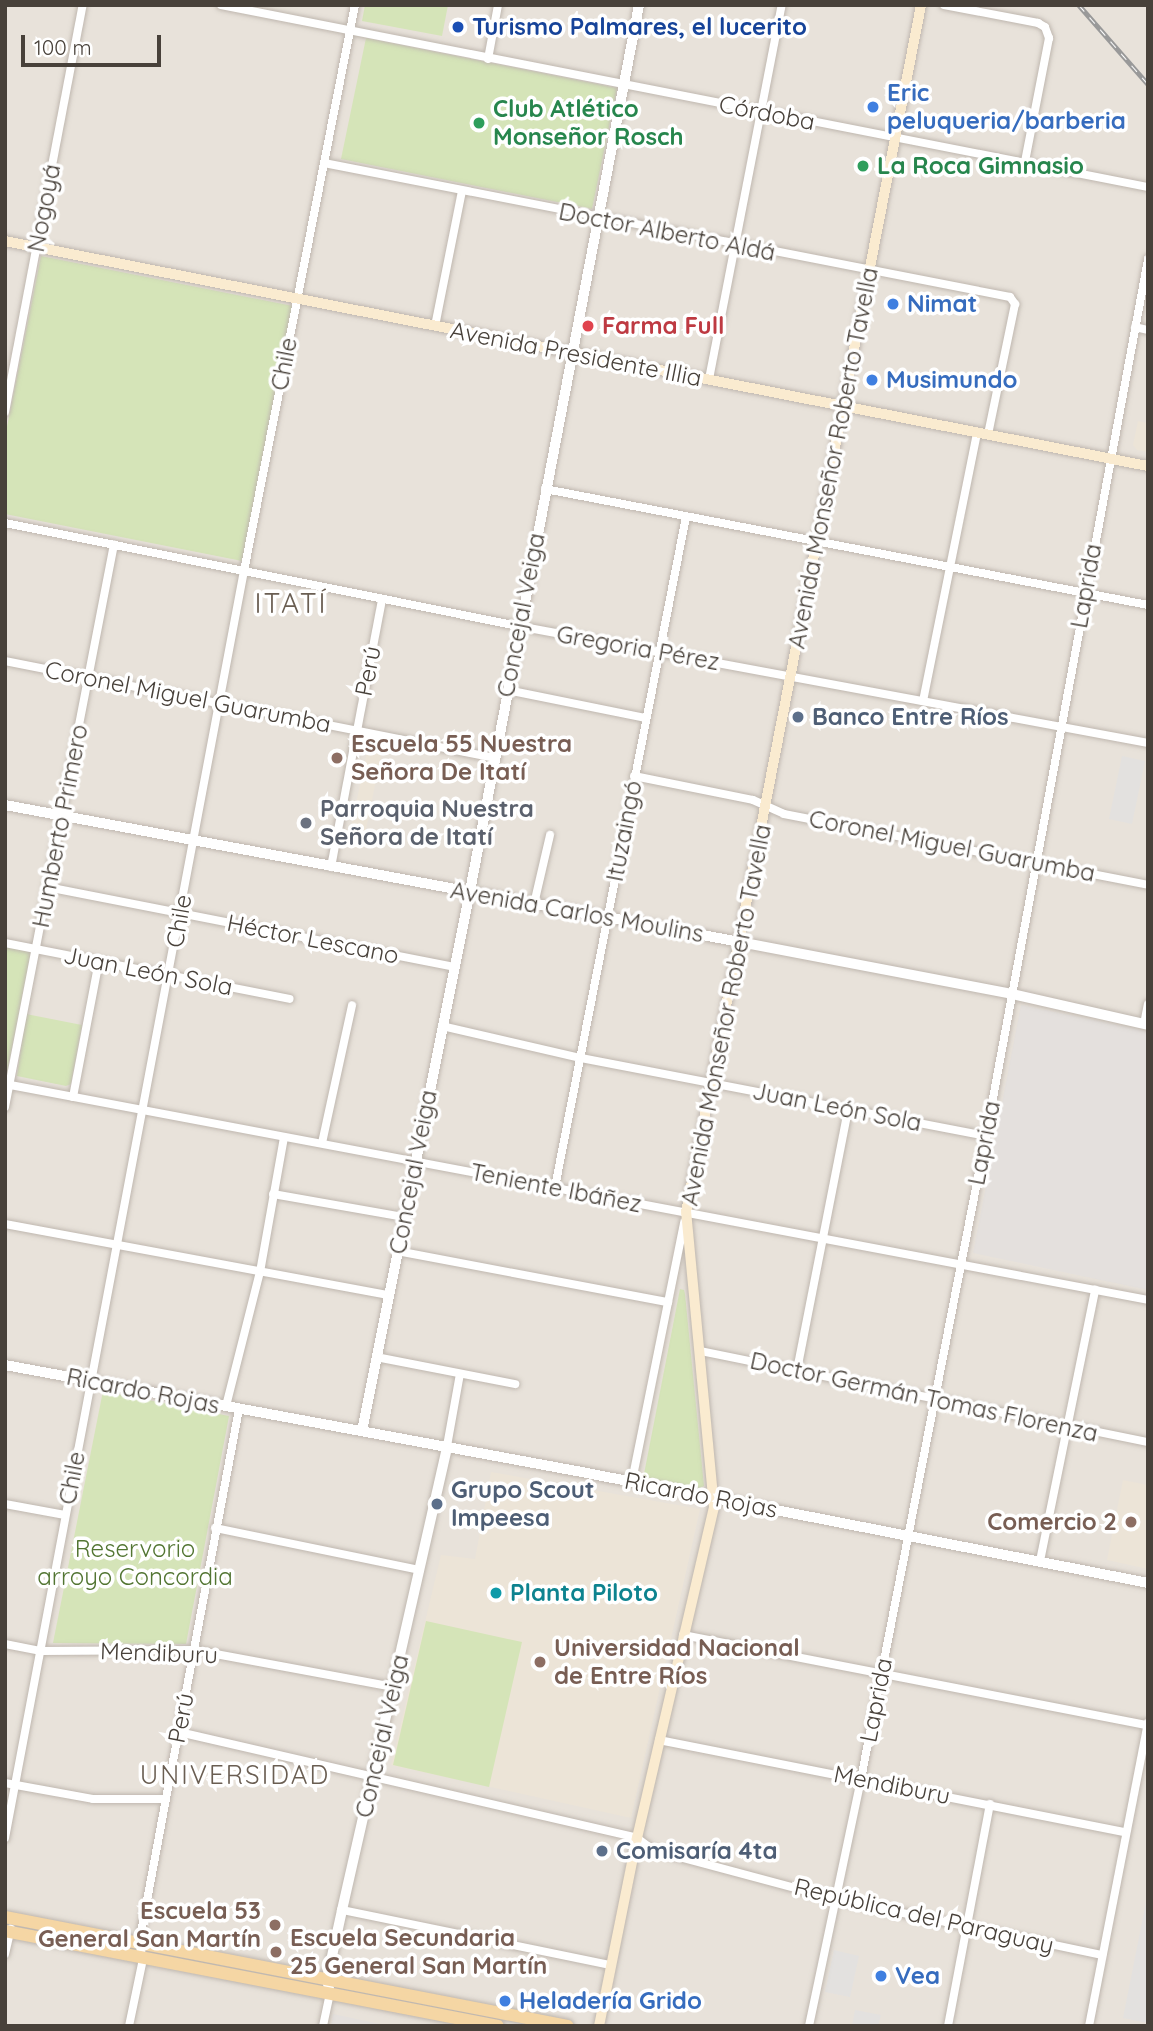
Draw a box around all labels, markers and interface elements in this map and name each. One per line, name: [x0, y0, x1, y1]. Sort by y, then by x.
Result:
place label: Turismo Palmares, el lucerito: [472, 13, 807, 41]
marker: Turismo Palmares, el lucerito: [450, 19, 466, 35]
scale bar: [24, 21, 164, 65]
text: 100 m: [34, 34, 92, 60]
place label: Eric peluqueria/barberia: [887, 79, 1126, 135]
street label: Córdoba: [717, 90, 817, 136]
place label: Club Atlético Monseñor Rosch: [493, 95, 684, 151]
marker: Eric peluqueria/barberia: [865, 99, 881, 115]
marker: Club Atlético Monseñor Rosch: [471, 115, 487, 131]
place label: La Roca Gimnasio: [877, 152, 1084, 180]
marker: La Roca Gimnasio: [855, 158, 871, 174]
street label: Nogoyá: [21, 162, 67, 254]
street label: Doctor Alberto Aldá: [556, 197, 778, 267]
street label: Avenida Monseñor Roberto Tavella: [782, 265, 884, 651]
place label: Nimat: [907, 290, 977, 318]
marker: Nimat: [885, 296, 901, 312]
place label: Farma Full: [602, 312, 725, 340]
street label: Avenida Presidente Illia: [448, 315, 704, 393]
marker: Farma Full: [580, 318, 596, 334]
street label: Chile: [265, 335, 303, 393]
place label: Musimundo: [886, 366, 1018, 394]
marker: Musimundo: [864, 372, 880, 388]
street label: Concejal Veiga: [491, 530, 551, 700]
street label: Laprida: [1064, 541, 1108, 631]
district label: ITATÍ: [255, 586, 327, 620]
street label: Gregoria Pérez: [554, 620, 722, 676]
street label: Perú: [349, 643, 387, 699]
street label: Coronel Miguel Guarumba: [43, 655, 333, 739]
place label: Banco Entre Ríos: [812, 703, 1009, 731]
marker: Banco Entre Ríos: [790, 709, 806, 725]
street label: Humberto Primero: [26, 722, 94, 930]
place label: Escuela 55 Nuestra Señora De Itatí: [351, 730, 572, 786]
marker: Escuela 55 Nuestra Señora De Itatí: [329, 750, 345, 766]
street label: Ituzaingó: [600, 778, 648, 884]
place label: Parroquia Nuestra Señora de Itatí: [320, 795, 534, 851]
street label: Coronel Miguel Guarumba: [807, 804, 1097, 888]
marker: Parroquia Nuestra Señora de Itatí: [298, 815, 314, 831]
street label: Avenida Monseñor Roberto Tavella: [675, 822, 777, 1208]
street label: Avenida Carlos Moulins: [448, 876, 706, 948]
street label: Chile: [160, 892, 198, 950]
street label: Héctor Lescano: [225, 908, 401, 970]
street label: Juan León Sola: [61, 940, 235, 1002]
street label: Juan León Sola: [750, 1076, 924, 1138]
street label: Concejal Veiga: [383, 1087, 443, 1257]
street label: Laprida: [962, 1098, 1006, 1188]
street label: Teniente Ibáñez: [468, 1157, 644, 1219]
street label: Doctor Germán Tomas Florenza: [747, 1346, 1101, 1448]
street label: Ricardo Rojas: [64, 1362, 222, 1420]
street label: Chile: [53, 1449, 91, 1507]
street label: Ricardo Rojas: [622, 1466, 780, 1524]
place label: Grupo Scout Impeesa: [451, 1476, 595, 1532]
marker: Grupo Scout Impeesa: [429, 1496, 445, 1512]
place label: Comercio 2: [987, 1508, 1117, 1536]
marker: Comercio 2: [1123, 1514, 1139, 1530]
park label: Reservorio arroyo Concordia: [37, 1535, 233, 1591]
place label: Planta Piloto: [510, 1579, 658, 1607]
marker: Planta Piloto: [488, 1585, 504, 1601]
place label: Universidad Nacional de Entre Ríos: [554, 1634, 800, 1690]
street label: Mendiburu: [100, 1637, 218, 1669]
street label: Concejal Veiga: [349, 1652, 415, 1820]
marker: Universidad Nacional de Entre Ríos: [532, 1654, 548, 1670]
street label: Laprida: [854, 1655, 898, 1745]
street label: Perú: [162, 1690, 200, 1746]
district label: UNIVERSIDAD: [141, 1759, 329, 1791]
street label: Mendiburu: [831, 1760, 953, 1810]
place label: Comisaría 4ta: [616, 1837, 778, 1865]
marker: Comisaría 4ta: [594, 1843, 610, 1859]
street label: República del Paraguay: [791, 1872, 1057, 1960]
place label: Escuela 53 General San Martín: [38, 1897, 261, 1953]
marker: Escuela 53 General San Martín: [267, 1917, 283, 1933]
place label: Escuela Secundaria 25 General San Martín: [290, 1924, 547, 1980]
marker: Escuela Secundaria 25 General San Martín: [268, 1944, 284, 1960]
place label: Vea: [895, 1962, 940, 1990]
marker: Vea: [873, 1968, 889, 1984]
place label: Heladería Grido: [519, 1987, 702, 2015]
marker: Heladería Grido: [497, 1993, 513, 2009]

